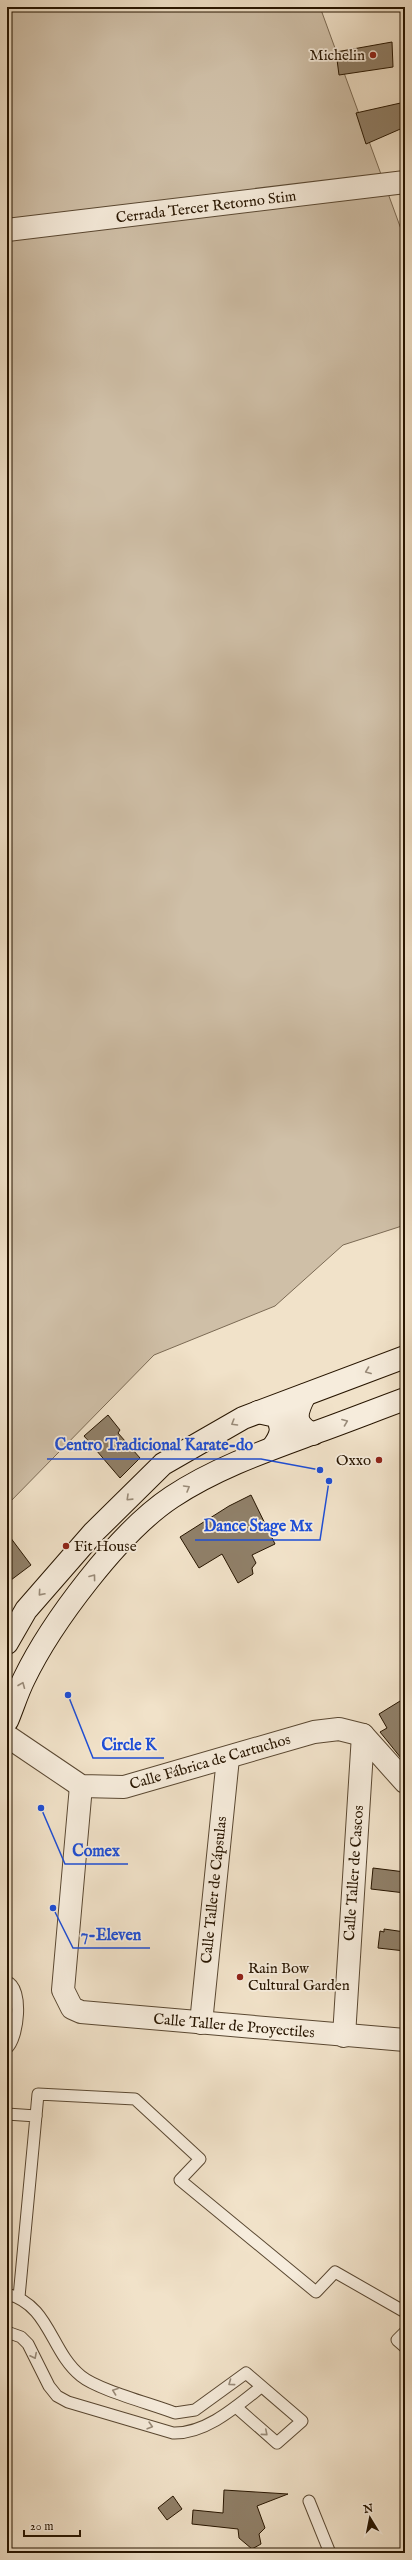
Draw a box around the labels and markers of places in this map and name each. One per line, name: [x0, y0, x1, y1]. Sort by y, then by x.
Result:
place label: Michelin: [310, 46, 365, 65]
marker: Michelin: [368, 50, 378, 60]
callout: Centro Tradicional Karate-do: [47, 1431, 261, 1459]
place label: Oxxo: [336, 1451, 371, 1470]
marker: Oxxo: [374, 1455, 384, 1465]
callout: Dance Stage Mx: [195, 1512, 320, 1540]
place label: Fit House: [74, 1537, 137, 1556]
marker: Fit House: [61, 1541, 71, 1551]
callout: Circle K: [93, 1730, 164, 1758]
callout: Comex: [65, 1836, 128, 1864]
callout: 7-Eleven: [73, 1920, 150, 1948]
place label: Rain Bow Cultural Garden: [248, 1959, 350, 1995]
marker: Rain Bow Cultural Garden: [235, 1972, 245, 1982]

